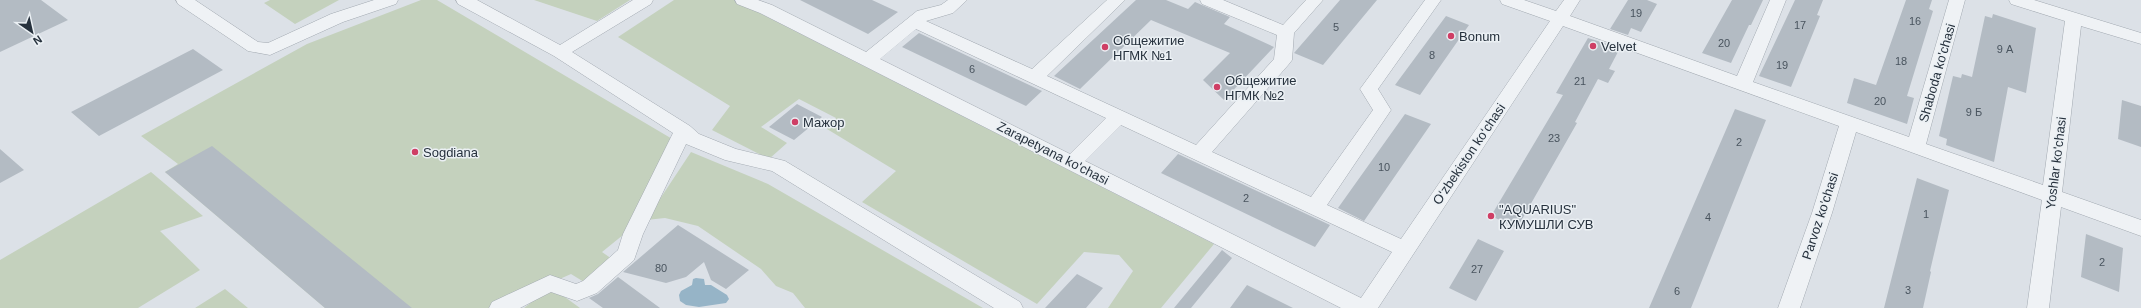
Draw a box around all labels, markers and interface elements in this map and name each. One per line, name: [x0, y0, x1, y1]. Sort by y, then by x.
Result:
house number: 19: [1630, 7, 1642, 19]
north arrow: [12, 12, 52, 52]
house number: 16: [1909, 15, 1921, 27]
house number: 17: [1794, 19, 1806, 31]
house number: 5: [1333, 21, 1339, 33]
street label: Shaboda ko'chasi: [1916, 22, 1958, 124]
place label: Bonum: [1459, 29, 1500, 44]
marker: Bonum: [1446, 31, 1456, 41]
text: N: [31, 33, 44, 48]
place label: Общежитие НГМК №1: [1113, 33, 1185, 63]
house number: 20: [1718, 37, 1730, 49]
place label: Velvet: [1601, 39, 1637, 54]
marker: Velvet: [1588, 41, 1598, 51]
marker: Общежитие НГМК №1: [1100, 42, 1110, 52]
house number: 9 А: [1997, 43, 2014, 55]
house number: 8: [1429, 49, 1435, 61]
house number: 18: [1895, 55, 1907, 67]
house number: 19: [1776, 59, 1788, 71]
house number: 6: [969, 63, 975, 75]
place label: Общежитие НГМК №2: [1225, 73, 1297, 103]
house number: 21: [1574, 75, 1586, 87]
marker: Общежитие НГМК №2: [1212, 82, 1222, 92]
house number: 20: [1874, 95, 1886, 107]
street label: O‘zbekiston ko‘chasi: [1430, 101, 1508, 207]
house number: 9 Б: [1966, 106, 1982, 118]
place label: Мажор: [803, 115, 844, 130]
street label: Yoshlar ko'chasi: [2043, 116, 2069, 210]
marker: Мажор: [790, 117, 800, 127]
street label: Zarapetyana ko'chasi: [995, 118, 1111, 188]
house number: 23: [1548, 132, 1560, 144]
house number: 2: [1736, 136, 1742, 148]
place label: Sogdiana: [423, 145, 479, 160]
marker: Sogdiana: [410, 147, 420, 157]
house number: 10: [1378, 161, 1390, 173]
street label: Parvoz ko'chasi: [1799, 170, 1841, 261]
house number: 2: [1243, 192, 1249, 204]
place label: "AQUARIUS" КУМУШЛИ СУВ: [1499, 202, 1593, 232]
house number: 1: [1923, 208, 1929, 220]
marker: "AQUARIUS" КУМУШЛИ СУВ: [1486, 211, 1496, 221]
house number: 4: [1705, 211, 1711, 223]
house number: 2: [2099, 256, 2105, 268]
house number: 80: [655, 262, 667, 274]
house number: 27: [1471, 263, 1483, 275]
house number: 3: [1905, 284, 1911, 296]
house number: 6: [1674, 285, 1680, 297]

